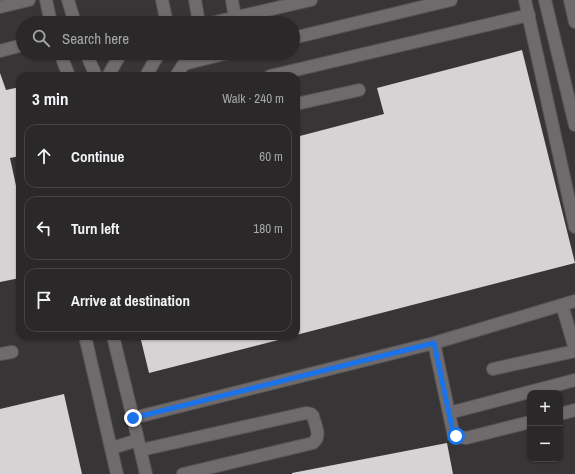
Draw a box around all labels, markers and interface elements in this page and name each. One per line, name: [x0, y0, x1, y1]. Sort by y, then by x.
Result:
search box: [16, 16, 300, 60]
icon: search: [30, 27, 52, 49]
text: Search here: [62, 28, 129, 49]
text: 3 min: [32, 87, 68, 110]
text: Walk · 240 m: [222, 90, 284, 107]
icon: ahead: [33, 145, 55, 167]
text: Continue: [71, 146, 124, 167]
text: 60 m: [259, 148, 283, 165]
icon: left: [33, 217, 55, 239]
text: Turn left: [71, 218, 119, 239]
text: 180 m: [253, 220, 283, 237]
icon: arrive: [33, 289, 55, 311]
text: Arrive at destination: [71, 290, 190, 311]
map controls: [527, 390, 563, 462]
button: +: [527, 390, 563, 426]
route end: [124, 409, 142, 427]
button: −: [527, 426, 563, 462]
route start: [447, 427, 465, 445]

